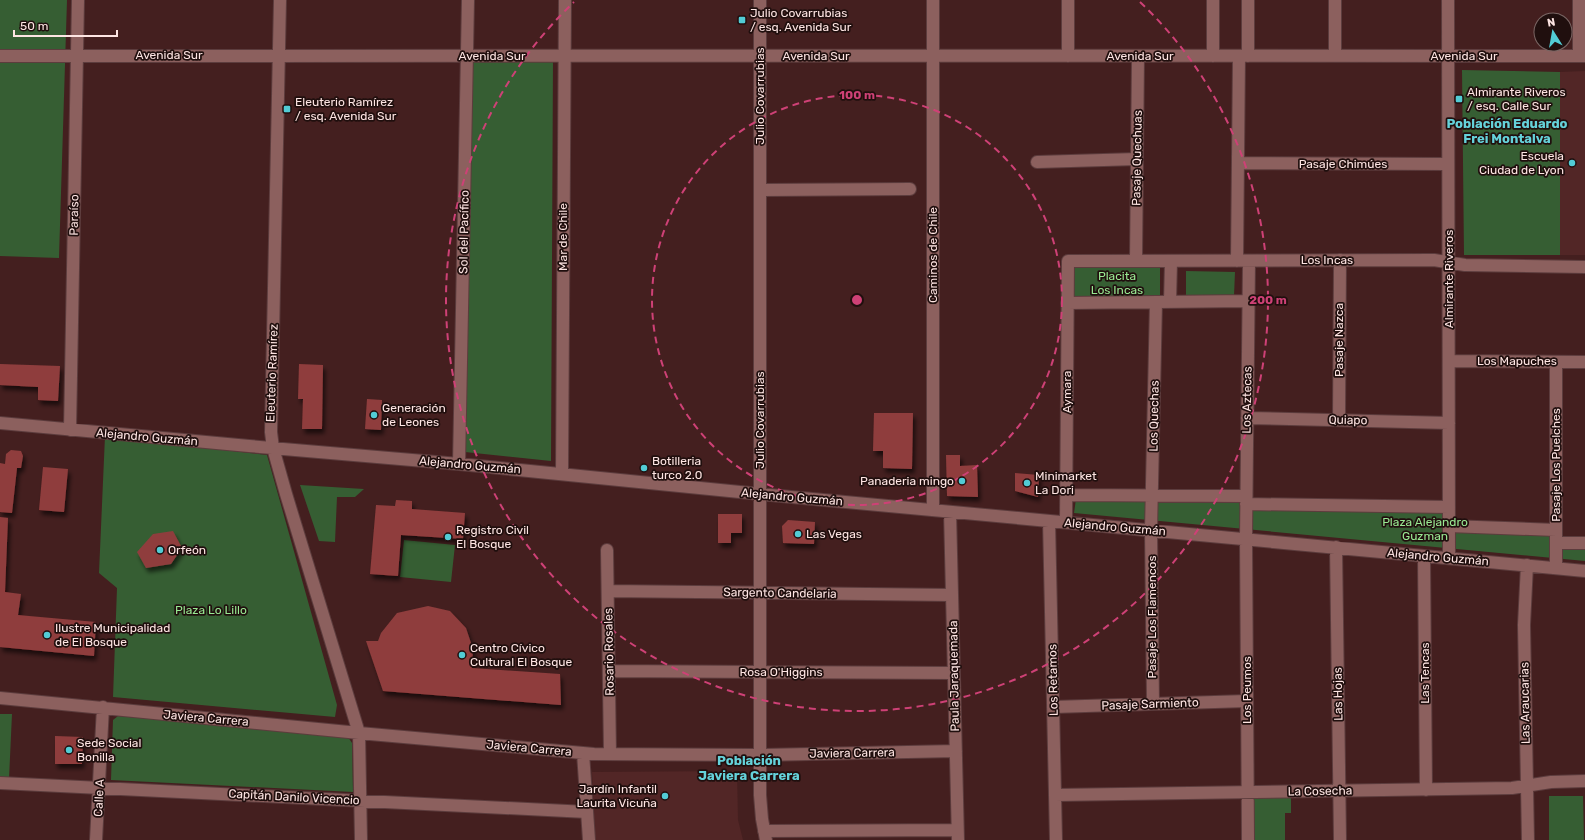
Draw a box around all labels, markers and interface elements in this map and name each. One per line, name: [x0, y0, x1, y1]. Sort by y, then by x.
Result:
place label: Julio Covarrubias / esq. Avenida Sur: [750, 6, 852, 34]
scale bar: [14, 12, 117, 38]
north arrow: [1533, 12, 1573, 52]
marker: Julio Covarrubias / esq. Avenida Sur: [737, 15, 747, 25]
text: N: [1546, 16, 1556, 30]
text: 50 m: [20, 19, 48, 33]
street label: Julio Covarrubias: [753, 47, 767, 145]
street label: Avenida Sur: [136, 48, 203, 62]
street label: Avenida Sur: [459, 49, 526, 63]
street label: Avenida Sur: [783, 49, 850, 63]
street label: Avenida Sur: [1107, 49, 1174, 63]
street label: Avenida Sur: [1431, 49, 1498, 63]
place label: Almirante Riveros / esq. Calle Sur: [1467, 85, 1566, 113]
text: 100 m: [839, 88, 875, 102]
marker: Almirante Riveros / esq. Calle Sur: [1454, 94, 1464, 104]
place label: Eleuterio Ramírez / esq. Avenida Sur: [295, 95, 397, 123]
marker: Eleuterio Ramírez / esq. Avenida Sur: [282, 104, 292, 114]
street label: Pasaje Quechuas: [1129, 110, 1145, 206]
district label: Población Eduardo Frei Montalva: [1446, 116, 1568, 146]
place label: Escuela Ciudad de Lyon: [1479, 149, 1564, 177]
street label: Pasaje Chimúes: [1299, 157, 1387, 171]
marker: Escuela Ciudad de Lyon: [1567, 158, 1577, 168]
street label: Sol del Pacífico: [456, 190, 472, 274]
street label: Paraíso: [67, 194, 81, 236]
street label: Mar de Chile: [556, 203, 570, 271]
street label: Caminos de Chile: [926, 207, 940, 303]
street label: Almirante Riveros: [1442, 230, 1456, 328]
street label: Los Incas: [1301, 253, 1353, 267]
park label: Placita Los Incas: [1091, 269, 1143, 297]
centre of rings: [850, 293, 864, 307]
text: 200 m: [1249, 293, 1287, 307]
street label: Pasaje Nazca: [1332, 303, 1346, 377]
street label: Eleuterio Ramírez: [263, 324, 281, 422]
street label: Los Mapuches: [1477, 354, 1557, 368]
street label: Los Aztecas: [1239, 366, 1255, 434]
street label: Julio Covarrubias: [753, 371, 767, 469]
street label: Aymara: [1060, 371, 1074, 413]
street label: Los Quechas: [1146, 380, 1162, 452]
place label: Generación de Leones: [382, 401, 446, 429]
street label: Pasaje Los Puelches: [1549, 408, 1563, 522]
marker: Generación de Leones: [369, 410, 379, 420]
street label: Quiapo: [1328, 413, 1368, 427]
street label: Alejandro Guzmán: [96, 426, 198, 448]
street label: Alejandro Guzmán: [419, 454, 521, 476]
place label: Botilleria turco 2.0: [652, 454, 702, 482]
marker: Botilleria turco 2.0: [639, 463, 649, 473]
place label: Minimarket La Dori: [1035, 469, 1097, 497]
place label: Panaderia mingo: [860, 474, 954, 488]
marker: Panaderia mingo: [957, 476, 967, 486]
marker: Minimarket La Dori: [1022, 478, 1032, 488]
street label: Alejandro Guzmán: [741, 486, 843, 508]
park label: Plaza Alejandro Guzman: [1382, 515, 1468, 543]
street label: Alejandro Guzmán: [1064, 516, 1166, 538]
place label: Registro Civil El Bosque: [456, 523, 529, 551]
place label: Las Vegas: [806, 527, 862, 541]
marker: Las Vegas: [793, 529, 803, 539]
marker: Registro Civil El Bosque: [443, 532, 453, 542]
place label: Orfeón: [168, 543, 206, 557]
marker: Orfeón: [155, 545, 165, 555]
street label: Alejandro Guzmán: [1387, 546, 1489, 568]
street label: Pasaje Los Flamencos: [1145, 555, 1159, 679]
street label: Sargento Candelaria: [723, 585, 837, 601]
park label: Plaza Lo Lillo: [175, 603, 247, 617]
street label: Rosario Rosales: [601, 608, 617, 696]
street label: Paula Jaraquemada: [946, 620, 962, 732]
place label: Ilustre Municipalidad de El Bosque: [55, 621, 170, 649]
marker: Ilustre Municipalidad de El Bosque: [42, 630, 52, 640]
place label: Centro Cívico Cultural El Bosque: [470, 641, 573, 669]
street label: Las Tencas: [1418, 642, 1432, 704]
street label: Los Retamos: [1045, 644, 1061, 716]
marker: Centro Cívico Cultural El Bosque: [457, 650, 467, 660]
street label: Los Peumos: [1240, 656, 1254, 724]
street label: Las Araucarias: [1517, 662, 1533, 744]
street label: Rosa O'Higgins: [739, 665, 823, 679]
street label: Las Hojas: [1331, 667, 1345, 721]
street label: Pasaje Sarmiento: [1101, 695, 1199, 713]
street label: Javiera Carrera: [163, 707, 249, 729]
place label: Sede Social Bonilla: [77, 736, 141, 764]
street label: Javiera Carrera: [486, 737, 572, 759]
marker: Sede Social Bonilla: [64, 745, 74, 755]
street label: Javiera Carrera: [809, 745, 895, 761]
district label: Población Javiera Carrera: [698, 753, 800, 783]
street label: Calle A: [91, 779, 107, 817]
place label: Jardín Infantil Laurita Vicuña: [577, 782, 657, 810]
street label: La Cosecha: [1288, 783, 1352, 799]
street label: Capitán Danilo Vicencio: [228, 787, 360, 807]
marker: Jardín Infantil Laurita Vicuña: [660, 791, 670, 801]

